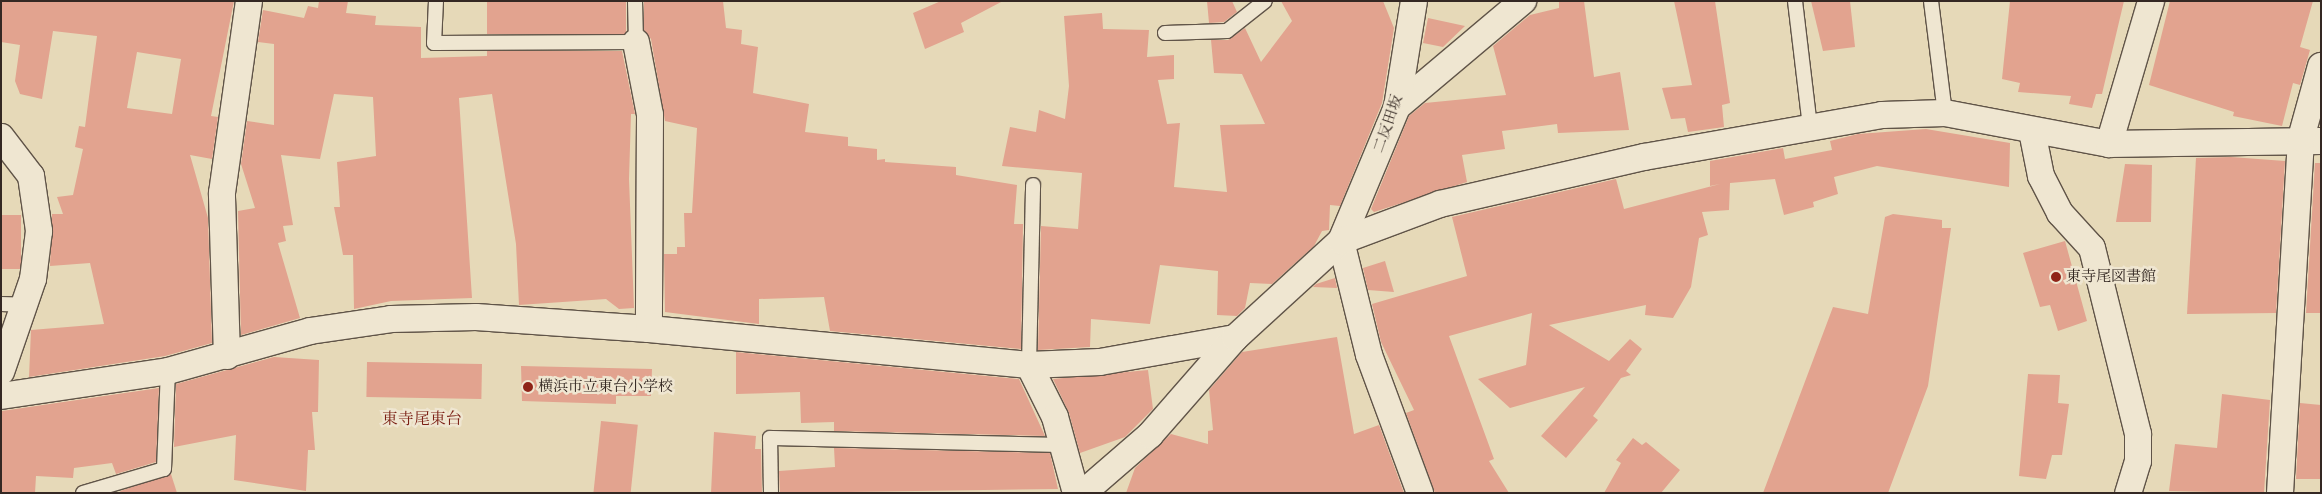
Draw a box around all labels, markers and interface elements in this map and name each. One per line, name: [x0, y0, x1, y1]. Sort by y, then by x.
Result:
street label: 二反田坂: [1370, 93, 1406, 155]
place label: 東寺尾図書館: [2066, 268, 2156, 286]
marker: 東寺尾図書館: [2050, 271, 2062, 283]
place label: 横浜市立東台小学校: [538, 378, 673, 396]
marker: 横浜市立東台小学校: [522, 381, 534, 393]
district label: 東寺尾東台: [382, 409, 462, 429]

